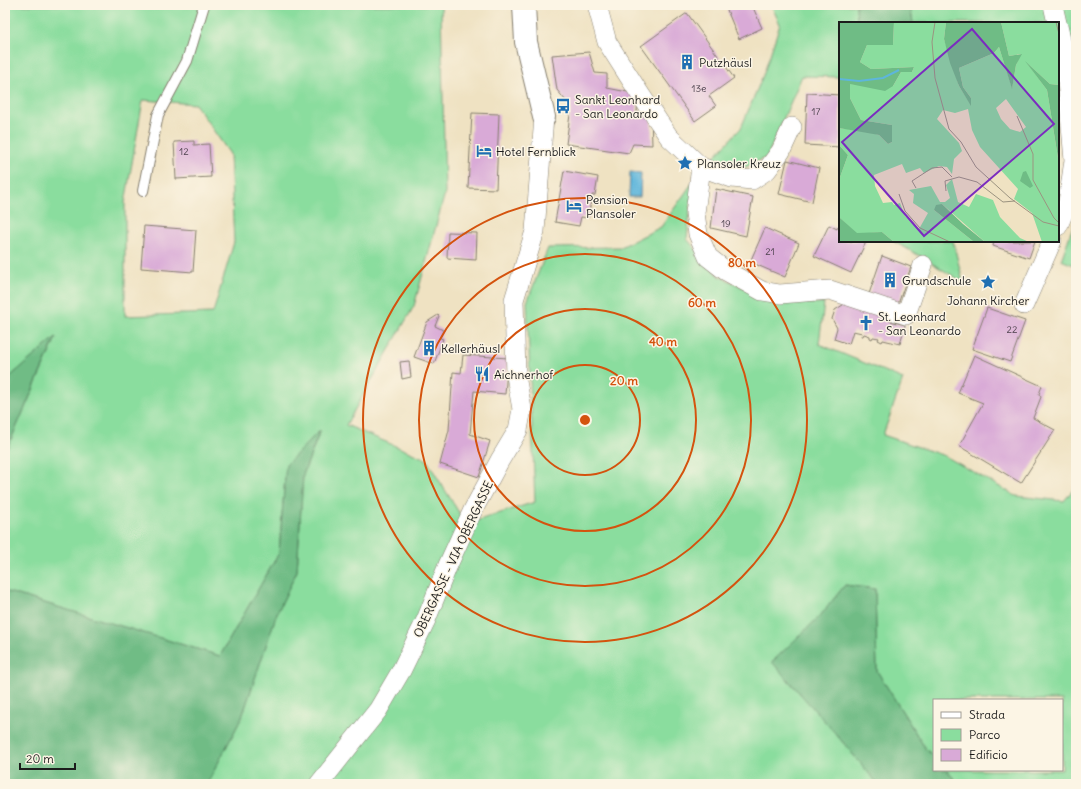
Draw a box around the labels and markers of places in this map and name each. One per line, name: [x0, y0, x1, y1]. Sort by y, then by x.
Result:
building icon: Putzhäusl: [678, 53, 696, 71]
place label: Putzhäusl: [699, 55, 752, 70]
place label: Sankt Leonhard - San Leonardo: [575, 92, 660, 121]
bus stop icon: Sankt Leonhard - San Leonardo: [554, 97, 572, 115]
hotel icon: Hotel Fernblick: [475, 142, 493, 160]
place label: Hotel Fernblick: [496, 144, 576, 159]
place icon: Plansoler Kreuz: [676, 154, 694, 172]
place label: Plansoler Kreuz: [697, 156, 781, 171]
place label: Pension Plansoler: [586, 192, 636, 221]
hotel icon: Pension Plansoler: [565, 197, 583, 215]
building icon: Grundschule: [881, 271, 899, 289]
place label: Grundschule: [902, 273, 971, 288]
place icon: Johann Kircher: [979, 273, 997, 291]
place label: Johann Kircher: [947, 293, 1029, 308]
place label: St. Leonhard - San Leonardo: [878, 309, 961, 338]
church icon: St. Leonhard - San Leonardo: [857, 314, 875, 332]
building icon: Kellerhäusl: [420, 339, 438, 357]
place label: Kellerhäusl: [441, 341, 500, 356]
restaurant icon: Aichnerhof: [473, 365, 491, 383]
place label: Aichnerhof: [494, 367, 554, 382]
centre of rings: [578, 413, 592, 427]

